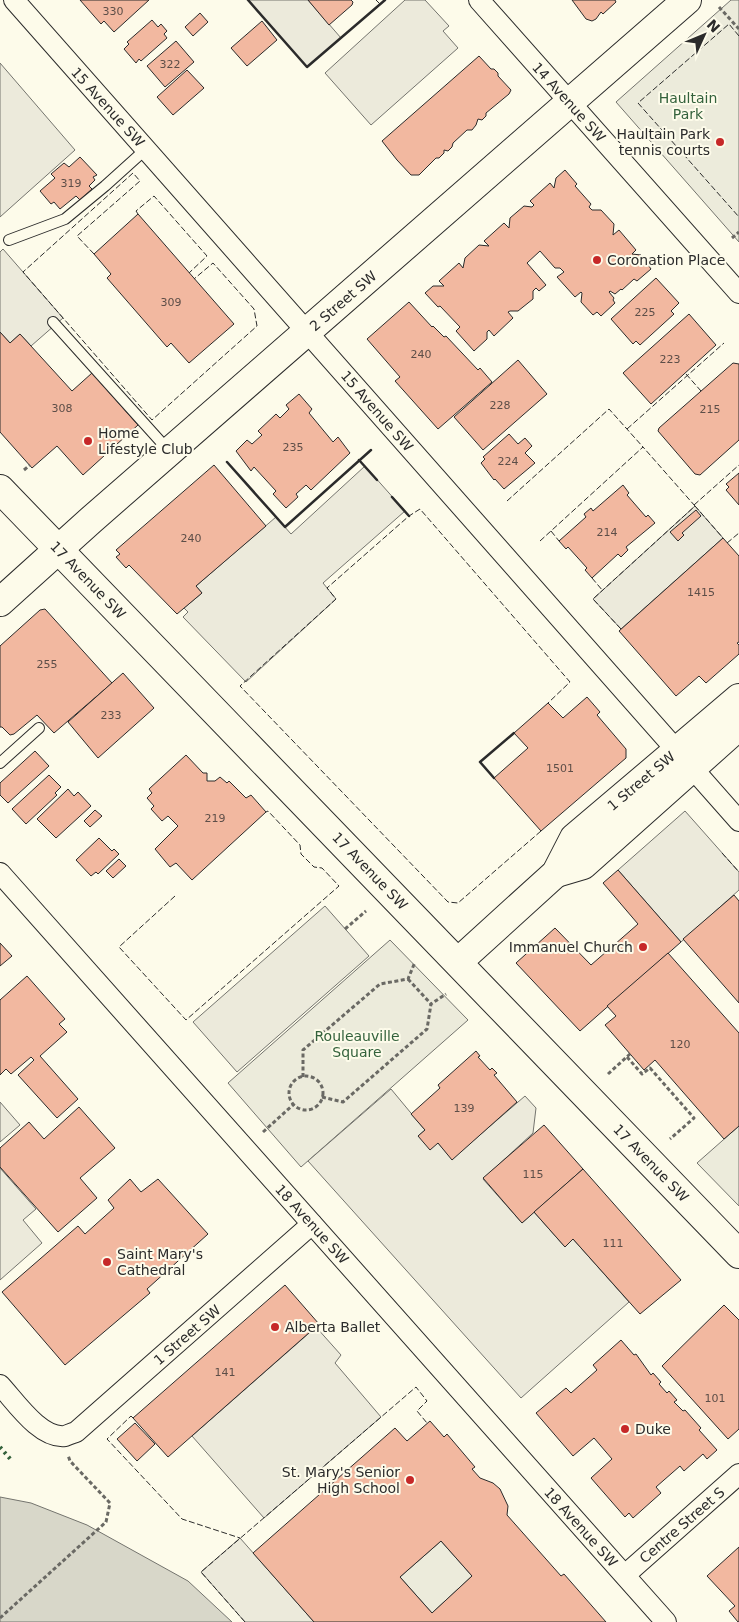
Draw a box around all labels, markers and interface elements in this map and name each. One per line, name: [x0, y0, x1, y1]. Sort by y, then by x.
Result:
house number: 330: [103, 5, 124, 18]
north arrow: [679, 10, 729, 60]
text: N: [704, 16, 723, 36]
house number: 322: [160, 58, 181, 71]
street label: 14 Avenue SW: [529, 59, 609, 145]
street label: 15 Avenue SW: [68, 64, 148, 150]
park label: Haultain Park: [659, 90, 717, 122]
place label: Haultain Park tennis courts: [617, 126, 711, 158]
marker: Haultain Park tennis courts: [714, 136, 726, 148]
house number: 319: [61, 177, 82, 190]
place label: Coronation Place: [607, 252, 725, 268]
marker: Coronation Place: [591, 254, 603, 266]
street label: 2 Street SW: [306, 268, 380, 334]
house number: 309: [161, 296, 182, 309]
house number: 225: [635, 306, 656, 319]
house number: 240: [411, 348, 432, 361]
house number: 223: [660, 353, 681, 366]
street label: 15 Avenue SW: [338, 367, 416, 455]
house number: 228: [490, 399, 511, 412]
house number: 308: [52, 402, 73, 415]
house number: 215: [700, 403, 721, 416]
place label: Home Lifestyle Club: [98, 425, 193, 457]
marker: Home Lifestyle Club: [82, 435, 94, 447]
house number: 235: [283, 441, 304, 454]
house number: 224: [498, 455, 519, 468]
house number: 214: [597, 526, 618, 539]
house number: 240: [181, 532, 202, 545]
street label: 17 Avenue SW: [47, 538, 129, 622]
house number: 1415: [687, 586, 715, 599]
house number: 255: [37, 658, 58, 671]
house number: 233: [101, 709, 122, 722]
street label: 1 Street SW: [604, 748, 678, 814]
house number: 1501: [546, 762, 574, 775]
house number: 219: [205, 812, 226, 825]
street label: 17 Avenue SW: [329, 829, 411, 913]
place label: Immanuel Church: [509, 939, 633, 955]
marker: Immanuel Church: [637, 941, 649, 953]
park label: Rouleauville Square: [314, 1028, 400, 1060]
house number: 120: [670, 1038, 691, 1051]
house number: 139: [454, 1102, 475, 1115]
street label: 17 Avenue SW: [610, 1121, 692, 1205]
house number: 115: [523, 1168, 544, 1181]
street label: 18 Avenue SW: [272, 1181, 352, 1267]
house number: 111: [603, 1237, 624, 1250]
place label: Saint Mary's Cathedral: [117, 1246, 203, 1278]
marker: Saint Mary's Cathedral: [101, 1256, 113, 1268]
street label: 1 Street SW: [150, 1302, 224, 1368]
place label: Alberta Ballet: [285, 1319, 381, 1335]
marker: Alberta Ballet: [269, 1321, 281, 1333]
house number: 141: [215, 1366, 236, 1379]
house number: 101: [705, 1392, 726, 1405]
place label: Duke: [635, 1421, 671, 1437]
marker: Duke: [619, 1423, 631, 1435]
place label: St. Mary's Senior High School: [282, 1464, 400, 1496]
marker: St. Mary's Senior High School: [404, 1474, 416, 1486]
street label: 18 Avenue SW: [541, 1484, 621, 1570]
street label: Centre Street S: [636, 1484, 728, 1566]

